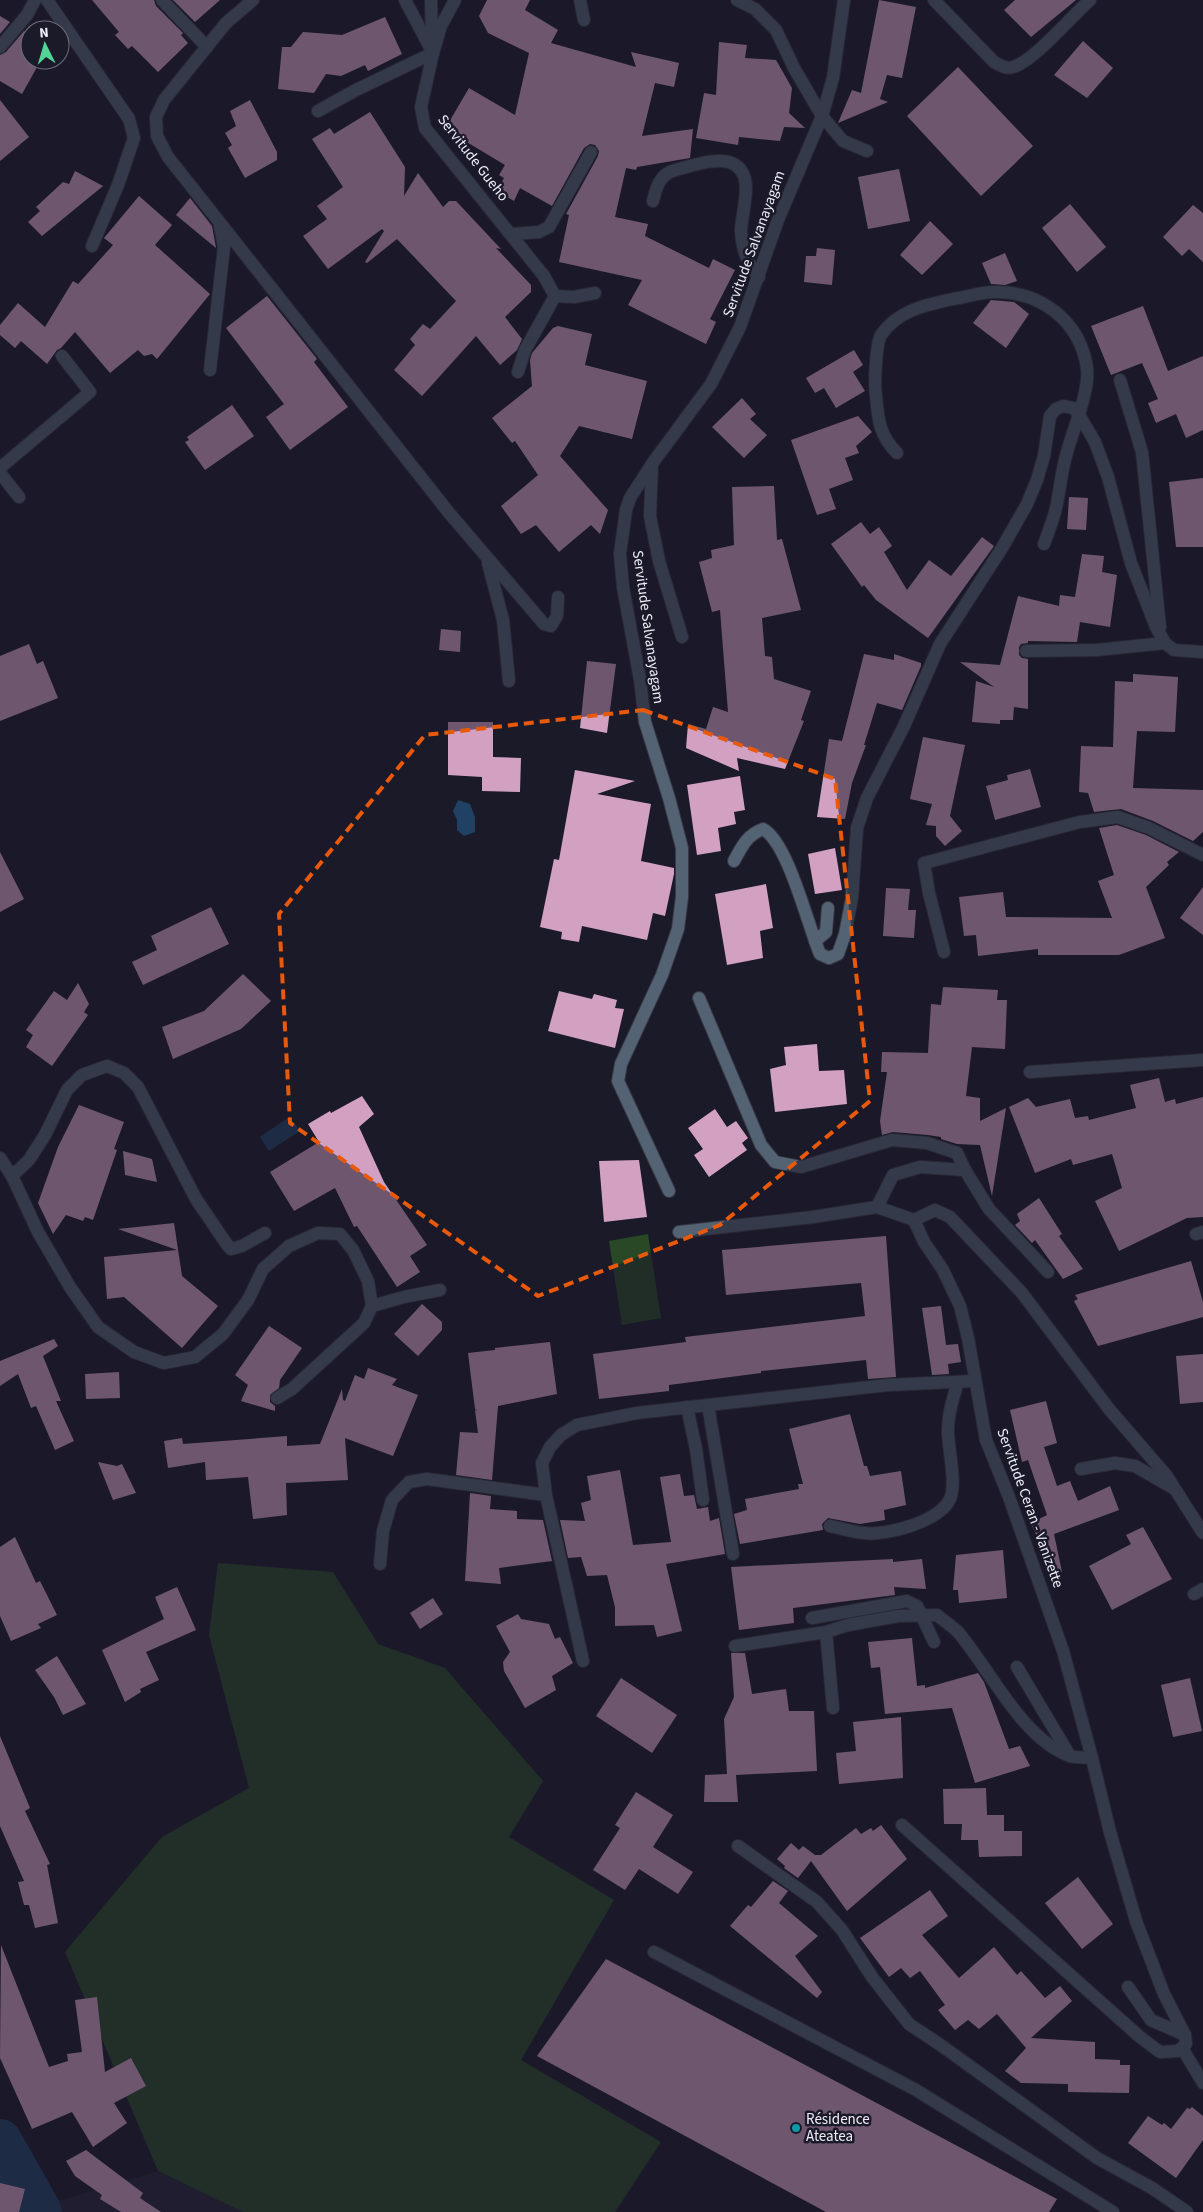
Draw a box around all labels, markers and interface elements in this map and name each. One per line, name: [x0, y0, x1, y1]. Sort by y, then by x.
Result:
north arrow: [20, 20, 70, 70]
text: N: [38, 23, 49, 43]
street label: Servitude Gueho: [432, 110, 514, 206]
street label: Servitude Salvanayagam: [718, 168, 790, 320]
street label: Servitude Salvanayagam: [627, 549, 669, 705]
street label: Servitude Ceran - Vanizette: [991, 1425, 1069, 1591]
place label: Résidence Ateatea: [806, 2109, 870, 2147]
marker: Résidence Ateatea: [790, 2122, 802, 2134]

